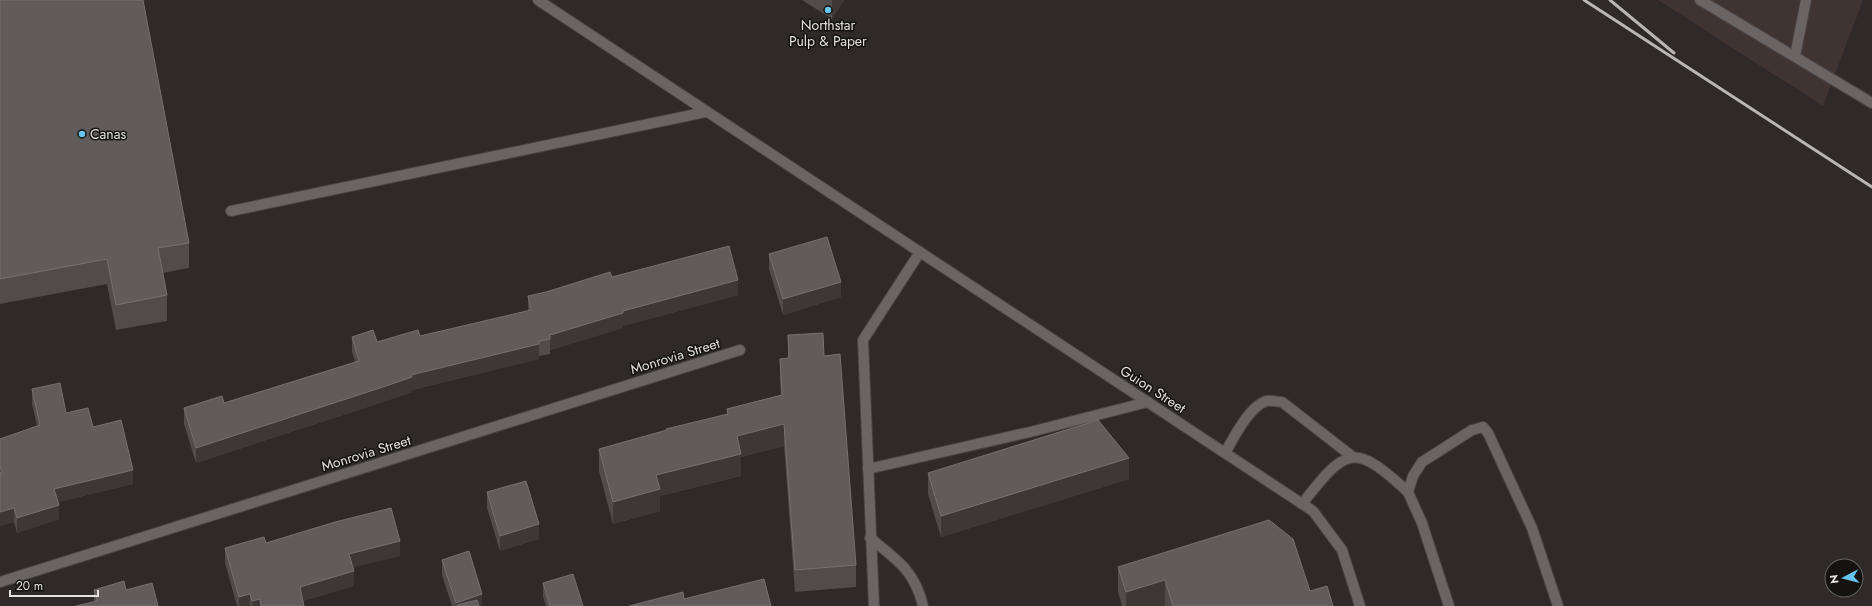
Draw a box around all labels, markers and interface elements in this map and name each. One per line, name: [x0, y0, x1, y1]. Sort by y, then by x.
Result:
marker: Northstar Pulp & Paper: [823, 5, 833, 15]
place label: Northstar Pulp & Paper: [789, 15, 867, 51]
place label: Canas: [90, 124, 126, 144]
marker: Canas: [77, 129, 87, 139]
street label: Monrovia Street: [628, 333, 723, 379]
street label: Guion Street: [1116, 360, 1190, 418]
street label: Monrovia Street: [319, 430, 414, 476]
north arrow: [1824, 558, 1864, 598]
scale bar: [10, 572, 98, 598]
text: N: [1826, 574, 1843, 585]
text: 20 m: [16, 577, 43, 595]

